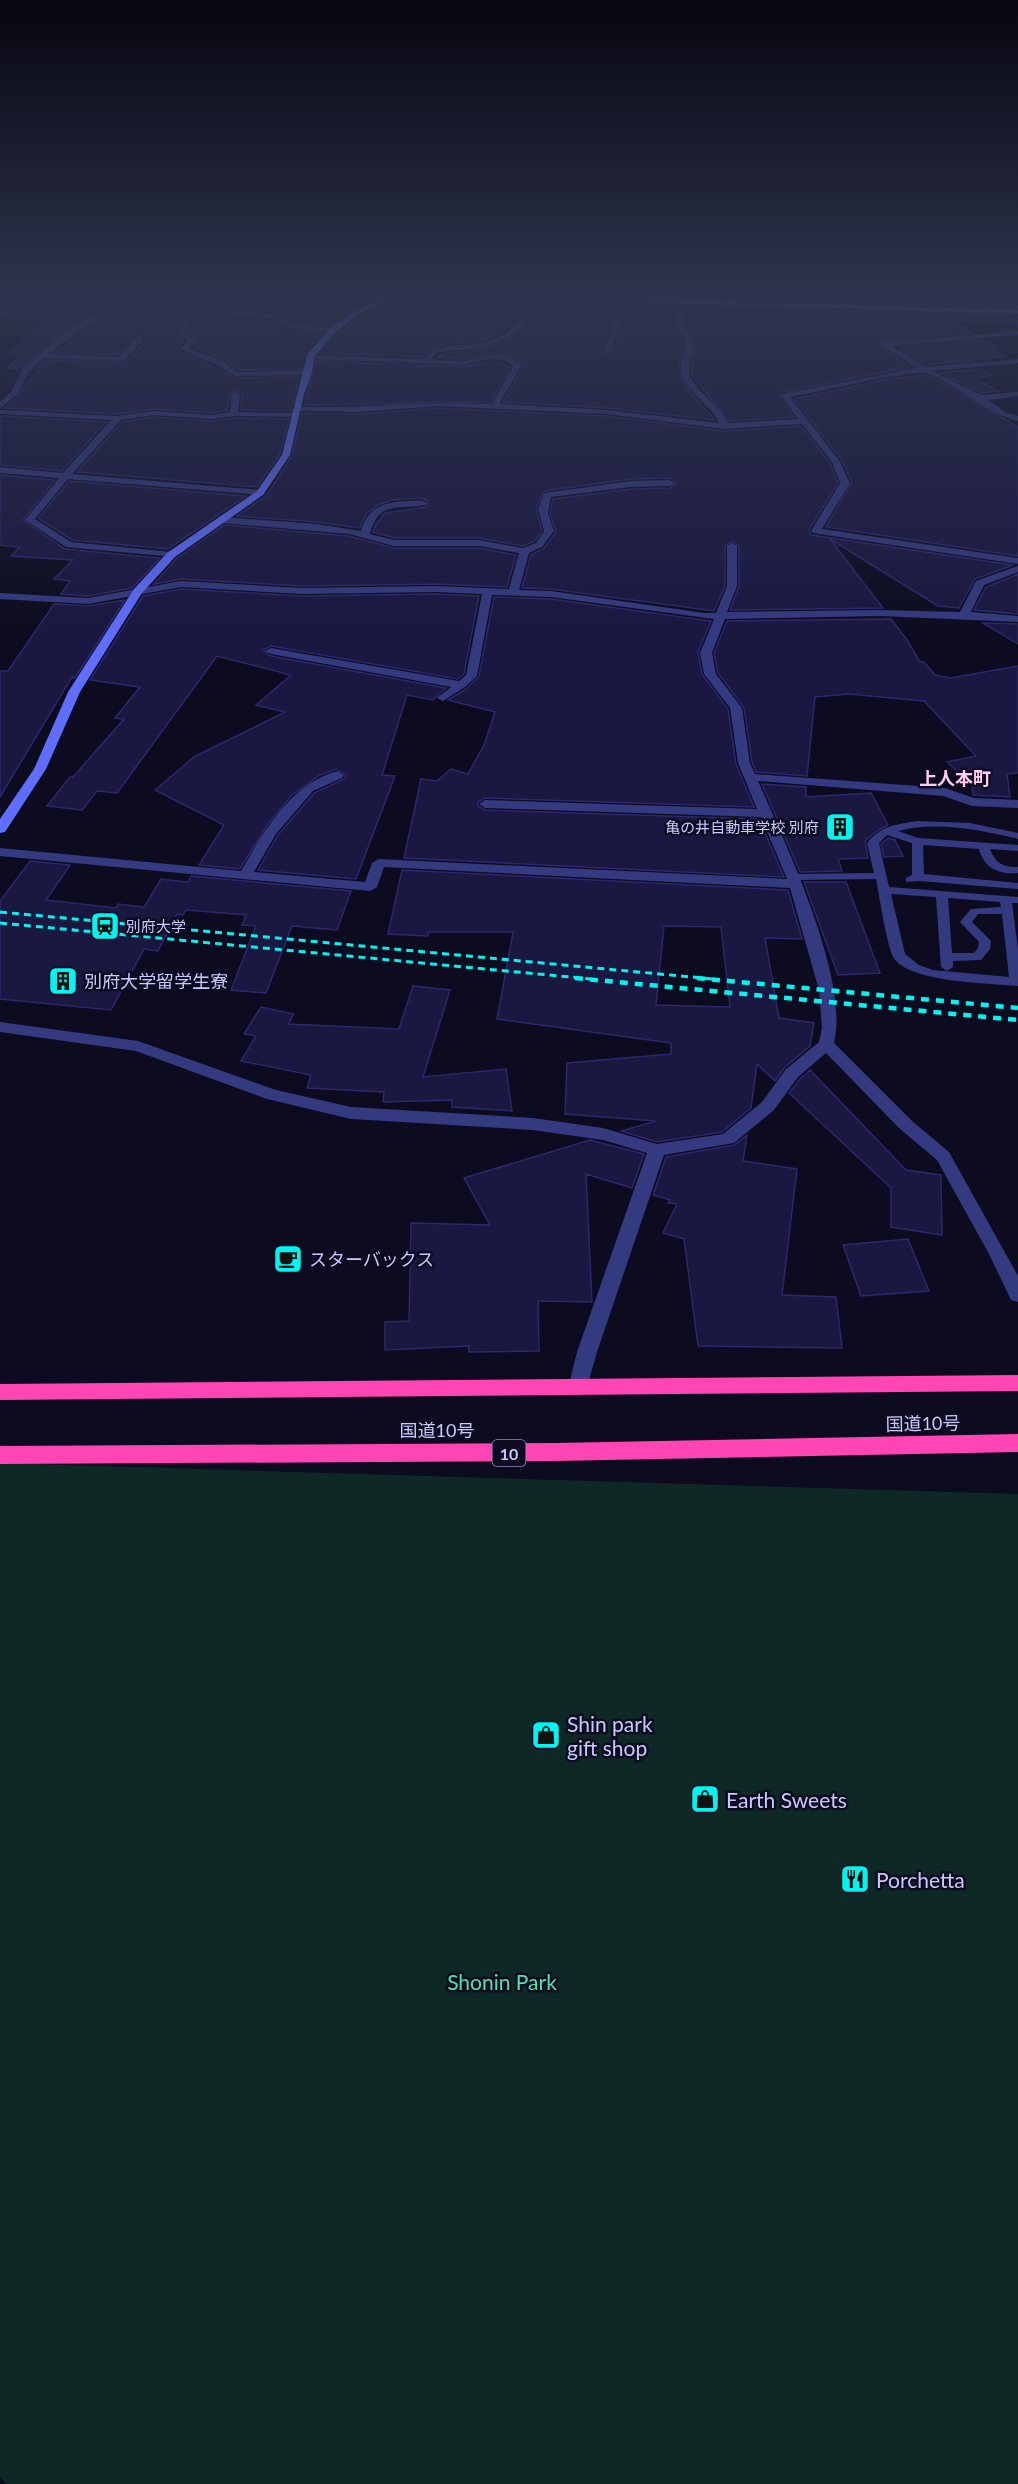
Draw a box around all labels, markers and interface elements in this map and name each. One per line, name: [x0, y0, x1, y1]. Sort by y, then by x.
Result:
district label: 上人本町: [919, 767, 991, 789]
building icon: 亀の井自動車学校 別府: [824, 811, 856, 843]
place label: 亀の井自動車学校 別府: [665, 818, 819, 836]
station icon: 別府大学: [89, 910, 121, 942]
place label: 別府大学: [126, 917, 186, 935]
building icon: 別府大学留学生寮: [47, 965, 79, 997]
place label: 別府大学留学生寮: [84, 970, 228, 992]
cafe icon: スターバックス: [272, 1243, 304, 1275]
place label: スターバックス: [309, 1248, 434, 1270]
street label: 国道10号: [885, 1411, 961, 1435]
street label: 国道10号: [400, 1419, 474, 1441]
road number: 10: [492, 1440, 526, 1466]
place label: Shin park gift shop: [567, 1711, 653, 1760]
shop icon: Shin park gift shop: [530, 1719, 562, 1751]
shop icon: Earth Sweets: [689, 1783, 721, 1815]
place label: Earth Sweets: [726, 1787, 847, 1812]
restaurant icon: Porchetta: [839, 1863, 871, 1895]
place label: Porchetta: [876, 1867, 965, 1892]
park label: Shonin Park: [447, 1969, 557, 1994]

